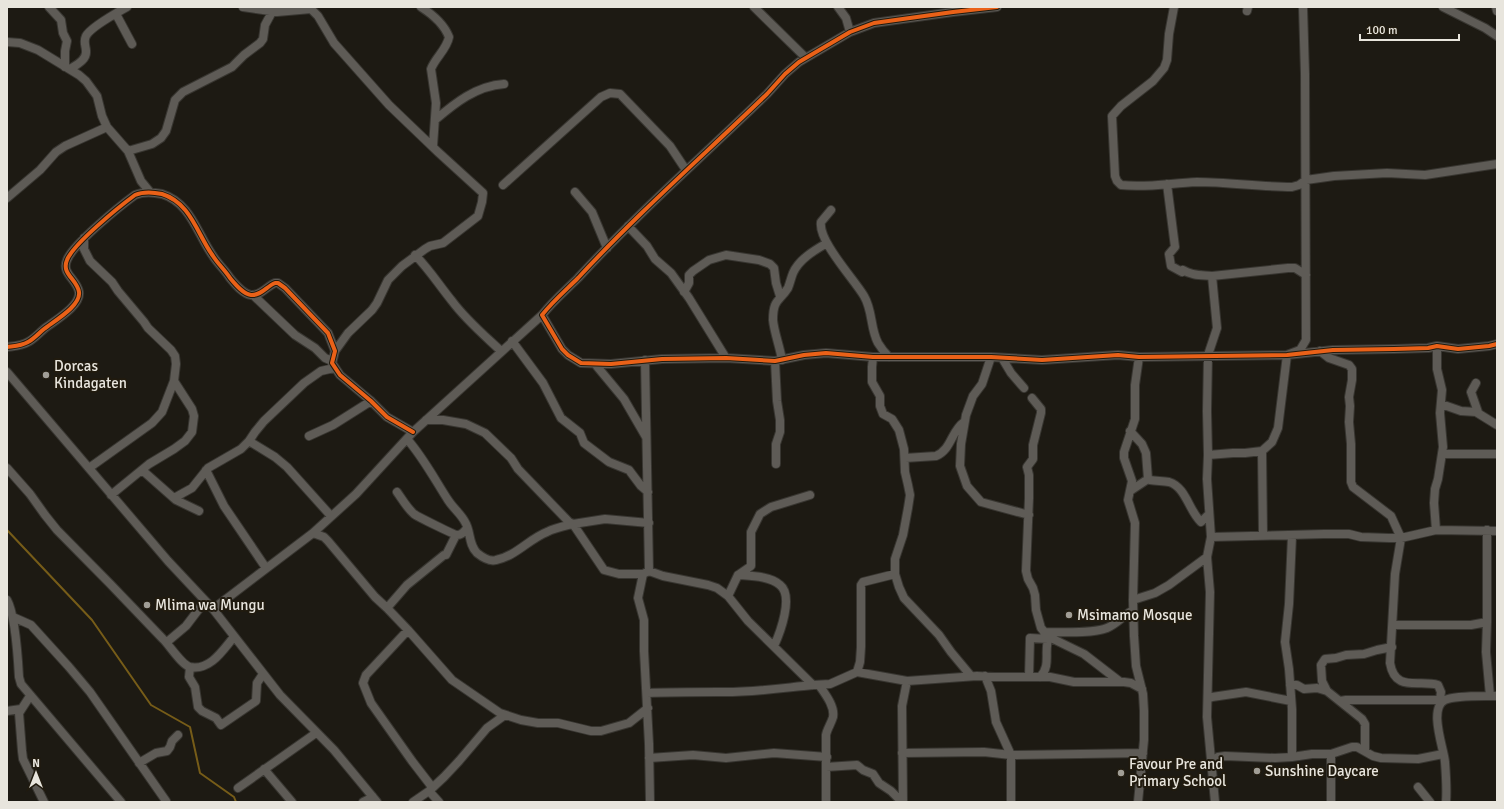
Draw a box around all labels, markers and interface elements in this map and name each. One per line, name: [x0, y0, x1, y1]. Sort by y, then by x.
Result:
scale bar: [1360, 16, 1459, 42]
text: 100 m: [1366, 23, 1398, 38]
place label: Dorcas Kindagaten: [54, 357, 127, 392]
marker: Dorcas Kindagaten: [41, 370, 51, 380]
place label: Mlima wa Mungu: [155, 596, 265, 614]
marker: Mlima wa Mungu: [142, 600, 152, 610]
place label: Msimamo Mosque: [1077, 606, 1192, 624]
marker: Msimamo Mosque: [1064, 610, 1074, 620]
north arrow: [16, 753, 56, 793]
place label: Favour Pre and Primary School: [1129, 755, 1226, 790]
text: N: [32, 757, 40, 770]
place label: Sunshine Daycare: [1265, 762, 1379, 780]
marker: Sunshine Daycare: [1252, 766, 1262, 776]
marker: Favour Pre and Primary School: [1116, 768, 1126, 778]

